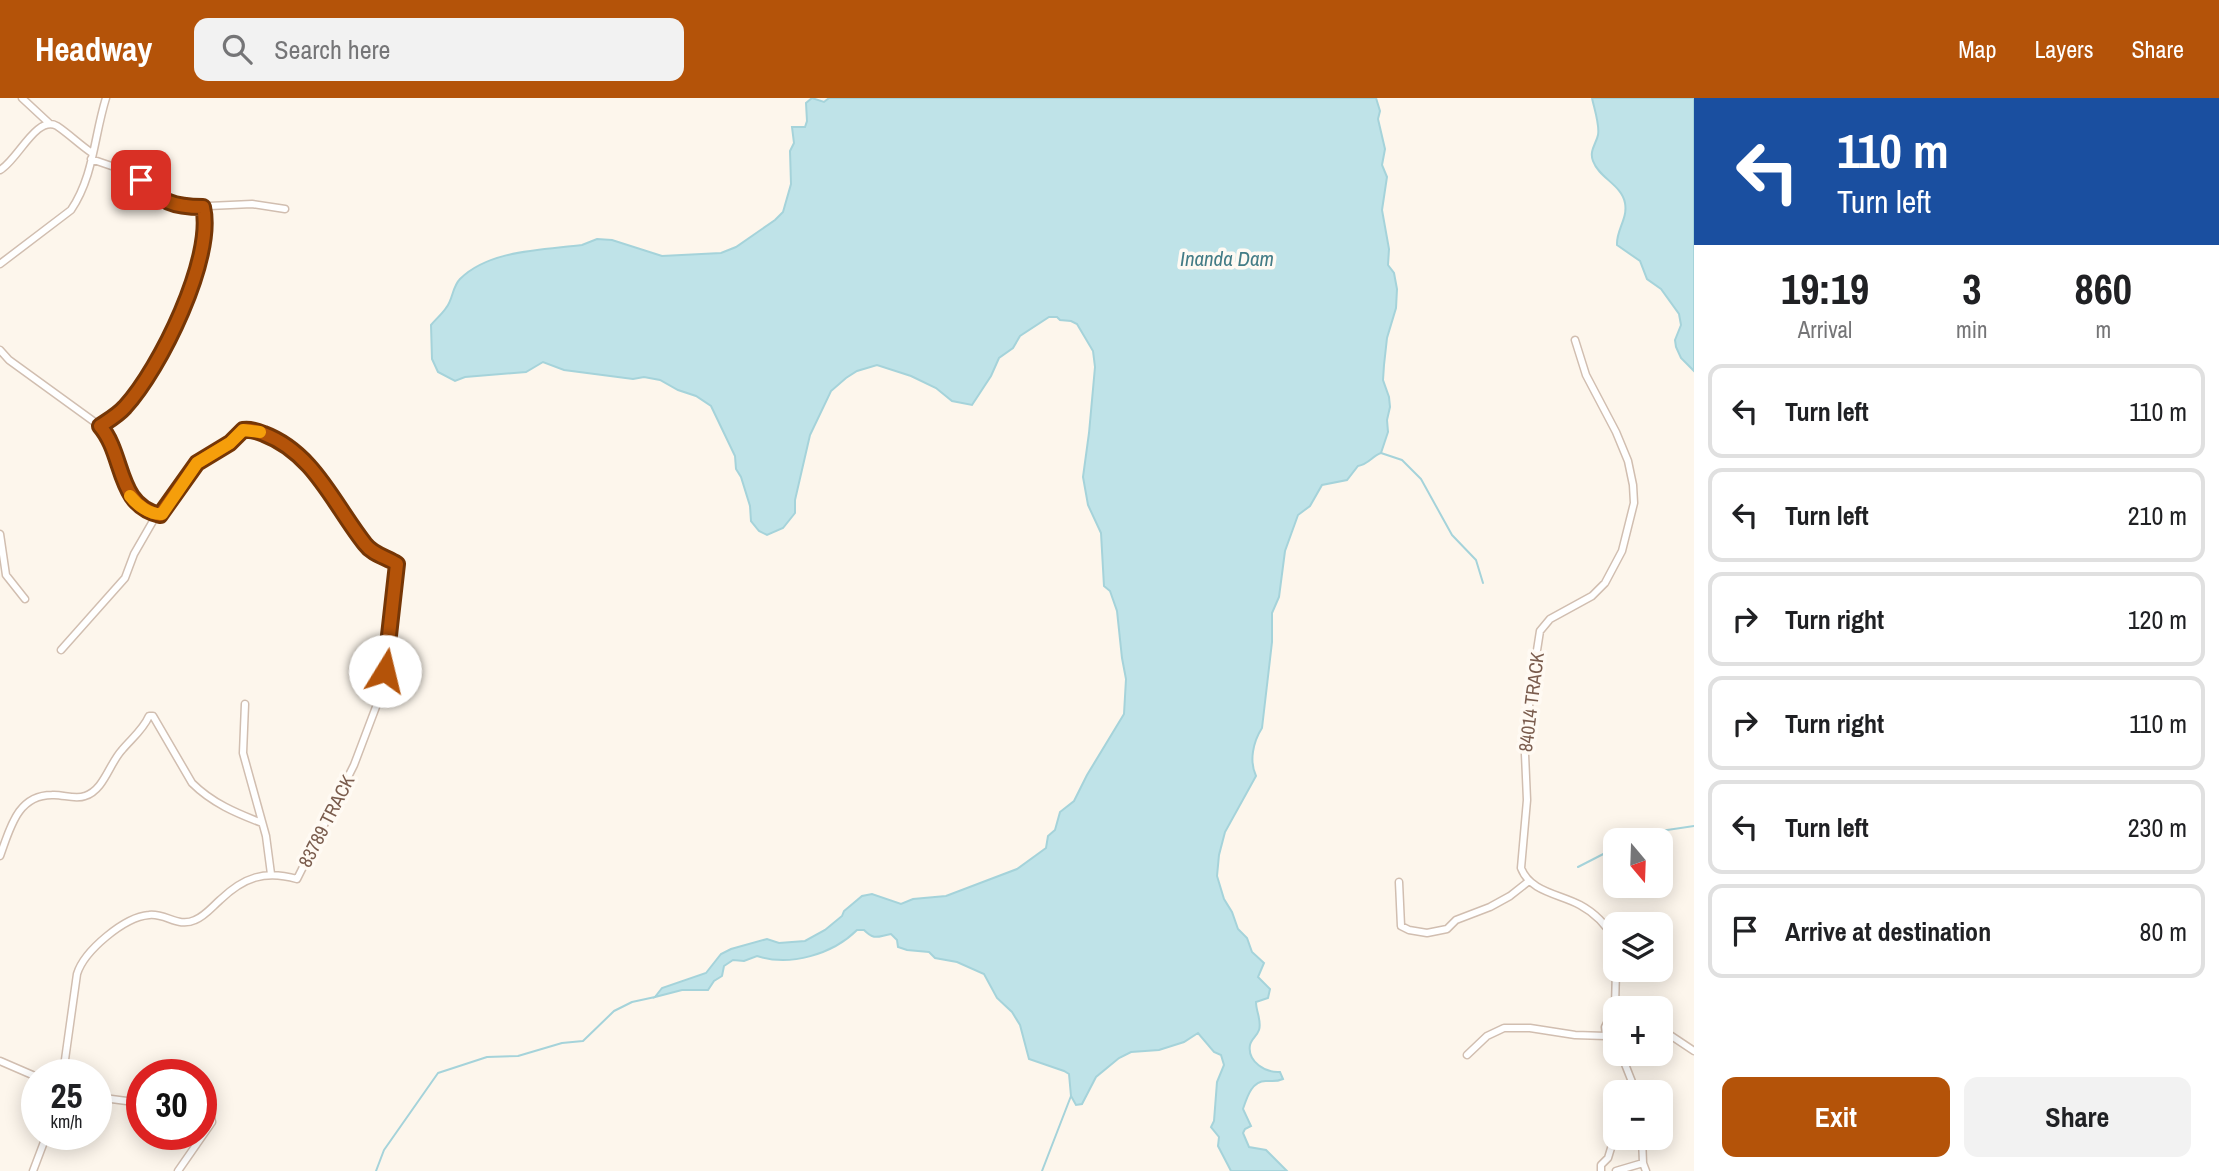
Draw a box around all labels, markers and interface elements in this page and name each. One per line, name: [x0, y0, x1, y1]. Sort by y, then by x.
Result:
search box: [194, 18, 684, 81]
text: Headway: [35, 27, 152, 71]
icon: search: [218, 30, 256, 68]
text: Search here: [274, 32, 390, 67]
text: Map: [1958, 33, 1996, 65]
text: Layers: [2034, 33, 2093, 65]
text: Share: [2131, 33, 2184, 65]
text: 110 m: [1837, 117, 1949, 183]
icon: left: [1722, 126, 1813, 217]
pin: [111, 150, 171, 210]
icon: arrive: [122, 161, 160, 199]
text: Turn left: [1837, 180, 1931, 223]
water label: Inanda Dam: [1180, 244, 1274, 273]
text: 19:19: [1781, 261, 1869, 317]
text: 3: [1962, 261, 1981, 317]
text: 860: [2075, 261, 2132, 317]
text: Arrival: [1798, 314, 1852, 345]
text: min: [1956, 314, 1988, 345]
text: m: [2095, 314, 2111, 345]
icon: left: [1726, 392, 1764, 430]
text: Turn left: [1785, 394, 1869, 429]
text: 110 m: [2129, 394, 2187, 429]
icon: left: [1726, 496, 1764, 534]
text: Turn left: [1785, 498, 1869, 533]
text: 210 m: [2128, 498, 2187, 533]
icon: right: [1726, 600, 1764, 638]
text: Turn right: [1785, 602, 1884, 637]
text: 120 m: [2128, 602, 2187, 637]
position arrow: [348, 634, 422, 708]
street label: 84014 TRACK: [1512, 650, 1550, 753]
icon: right: [1726, 704, 1764, 742]
text: Turn right: [1785, 706, 1884, 741]
text: 110 m: [2129, 706, 2187, 741]
street label: 83789 TRACK: [292, 770, 361, 872]
icon: left: [1726, 808, 1764, 846]
text: Turn left: [1785, 810, 1869, 845]
text: 230 m: [2128, 810, 2187, 845]
north arrow: [1603, 828, 1673, 898]
map controls: [1603, 828, 1673, 1150]
button: layers: [1603, 912, 1673, 982]
icon: arrive: [1726, 912, 1764, 950]
text: Arrive at destination: [1785, 914, 1991, 949]
text: 80 m: [2140, 914, 2187, 949]
button: +: [1603, 996, 1673, 1066]
speed limit sign: 30: [126, 1059, 217, 1150]
text: 25: [51, 1072, 82, 1119]
button: Exit: [1722, 1077, 1950, 1157]
button: Share: [1964, 1077, 2191, 1157]
button: −: [1603, 1080, 1673, 1150]
text: km/h: [51, 1109, 83, 1134]

